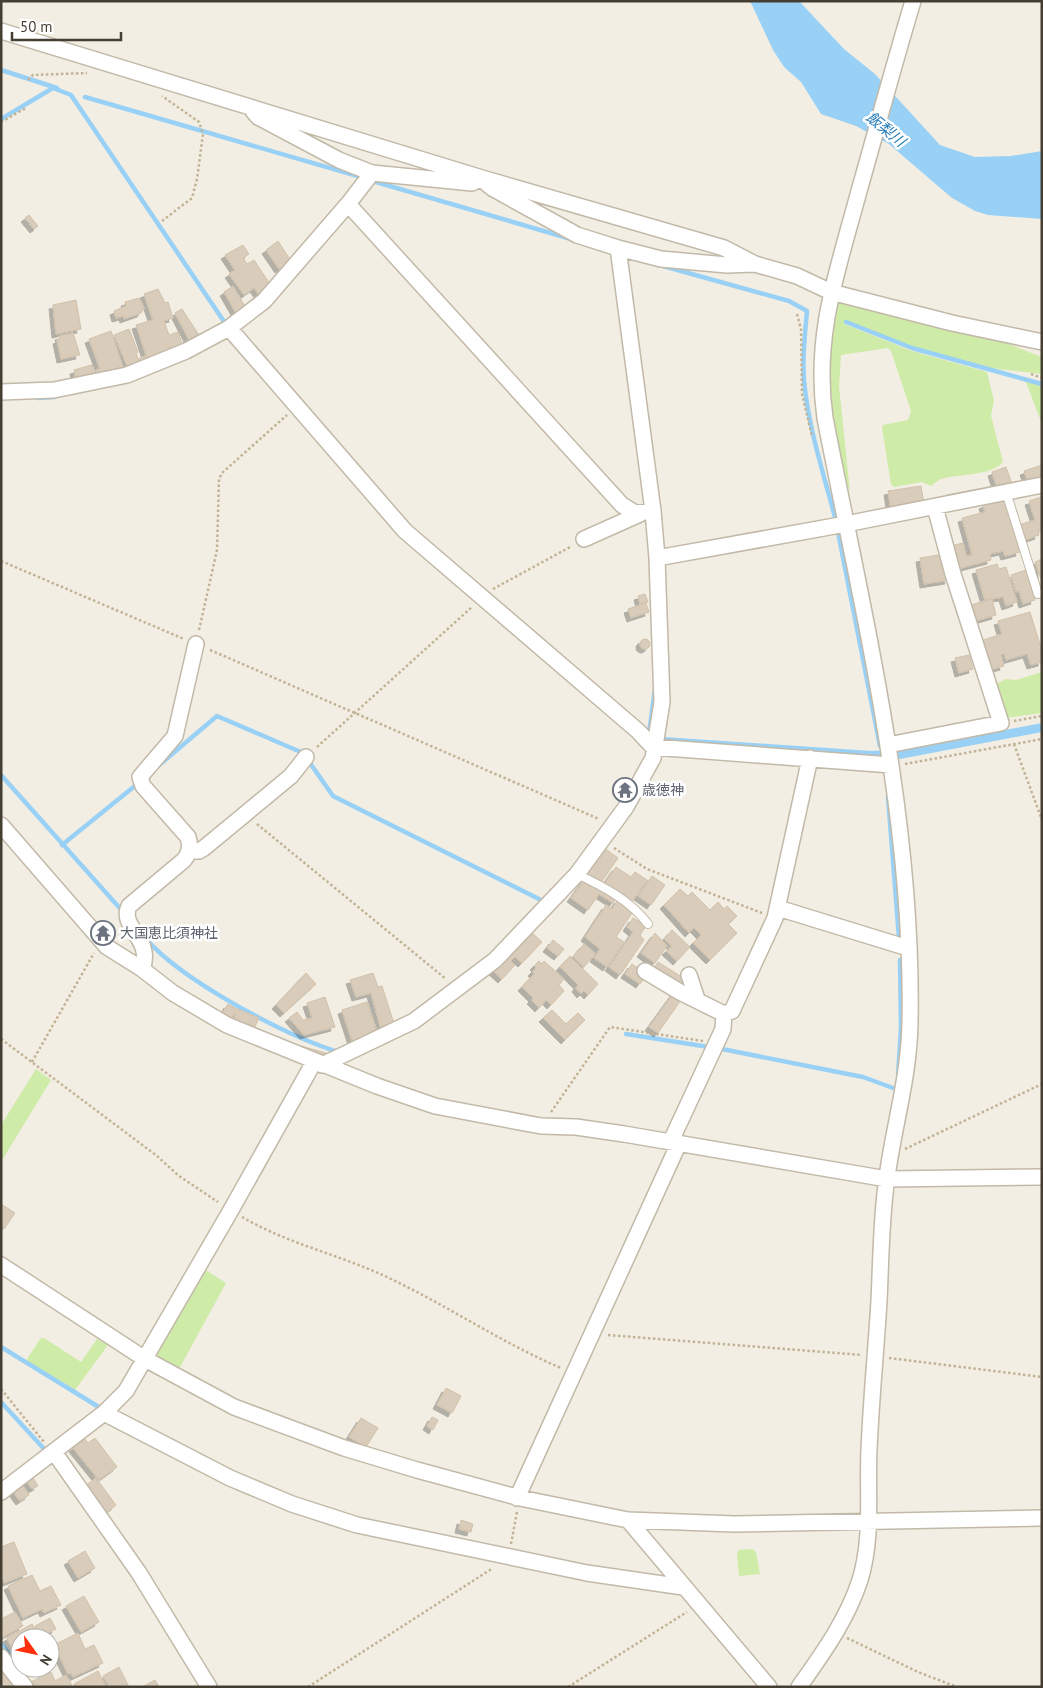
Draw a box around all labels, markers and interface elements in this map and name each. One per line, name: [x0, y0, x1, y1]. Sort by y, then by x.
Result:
scale bar: [12, 10, 121, 42]
text: 50 m: [20, 17, 53, 36]
water label: 飯梨川: [863, 107, 911, 152]
temple icon: 歳徳神: [612, 777, 638, 803]
place label: 歳徳神: [642, 781, 684, 799]
temple icon: 大国恵比須神社: [90, 920, 116, 946]
place label: 大国恵比須神社: [120, 924, 218, 942]
north arrow: [10, 1628, 60, 1678]
text: N: [36, 1651, 56, 1669]

